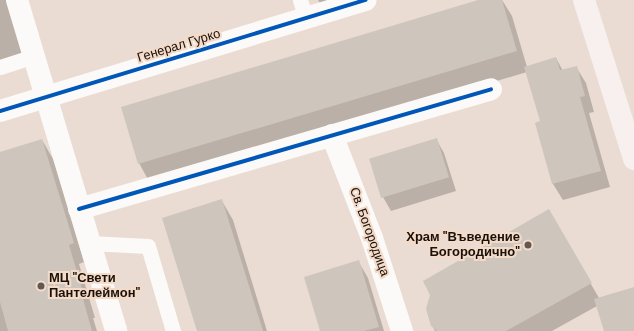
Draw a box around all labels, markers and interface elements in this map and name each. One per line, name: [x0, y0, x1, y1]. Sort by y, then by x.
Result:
street label: Генерал Гурко: [136, 26, 222, 66]
street label: Св. Богородица: [346, 185, 392, 279]
place label: Храм "Въведение Богородично": [406, 230, 520, 261]
marker: Храм "Въведение Богородично": [523, 240, 533, 250]
place label: МЦ "Свети Пантелеймон": [49, 271, 140, 302]
marker: МЦ "Свети Пантелеймон": [36, 281, 46, 291]

